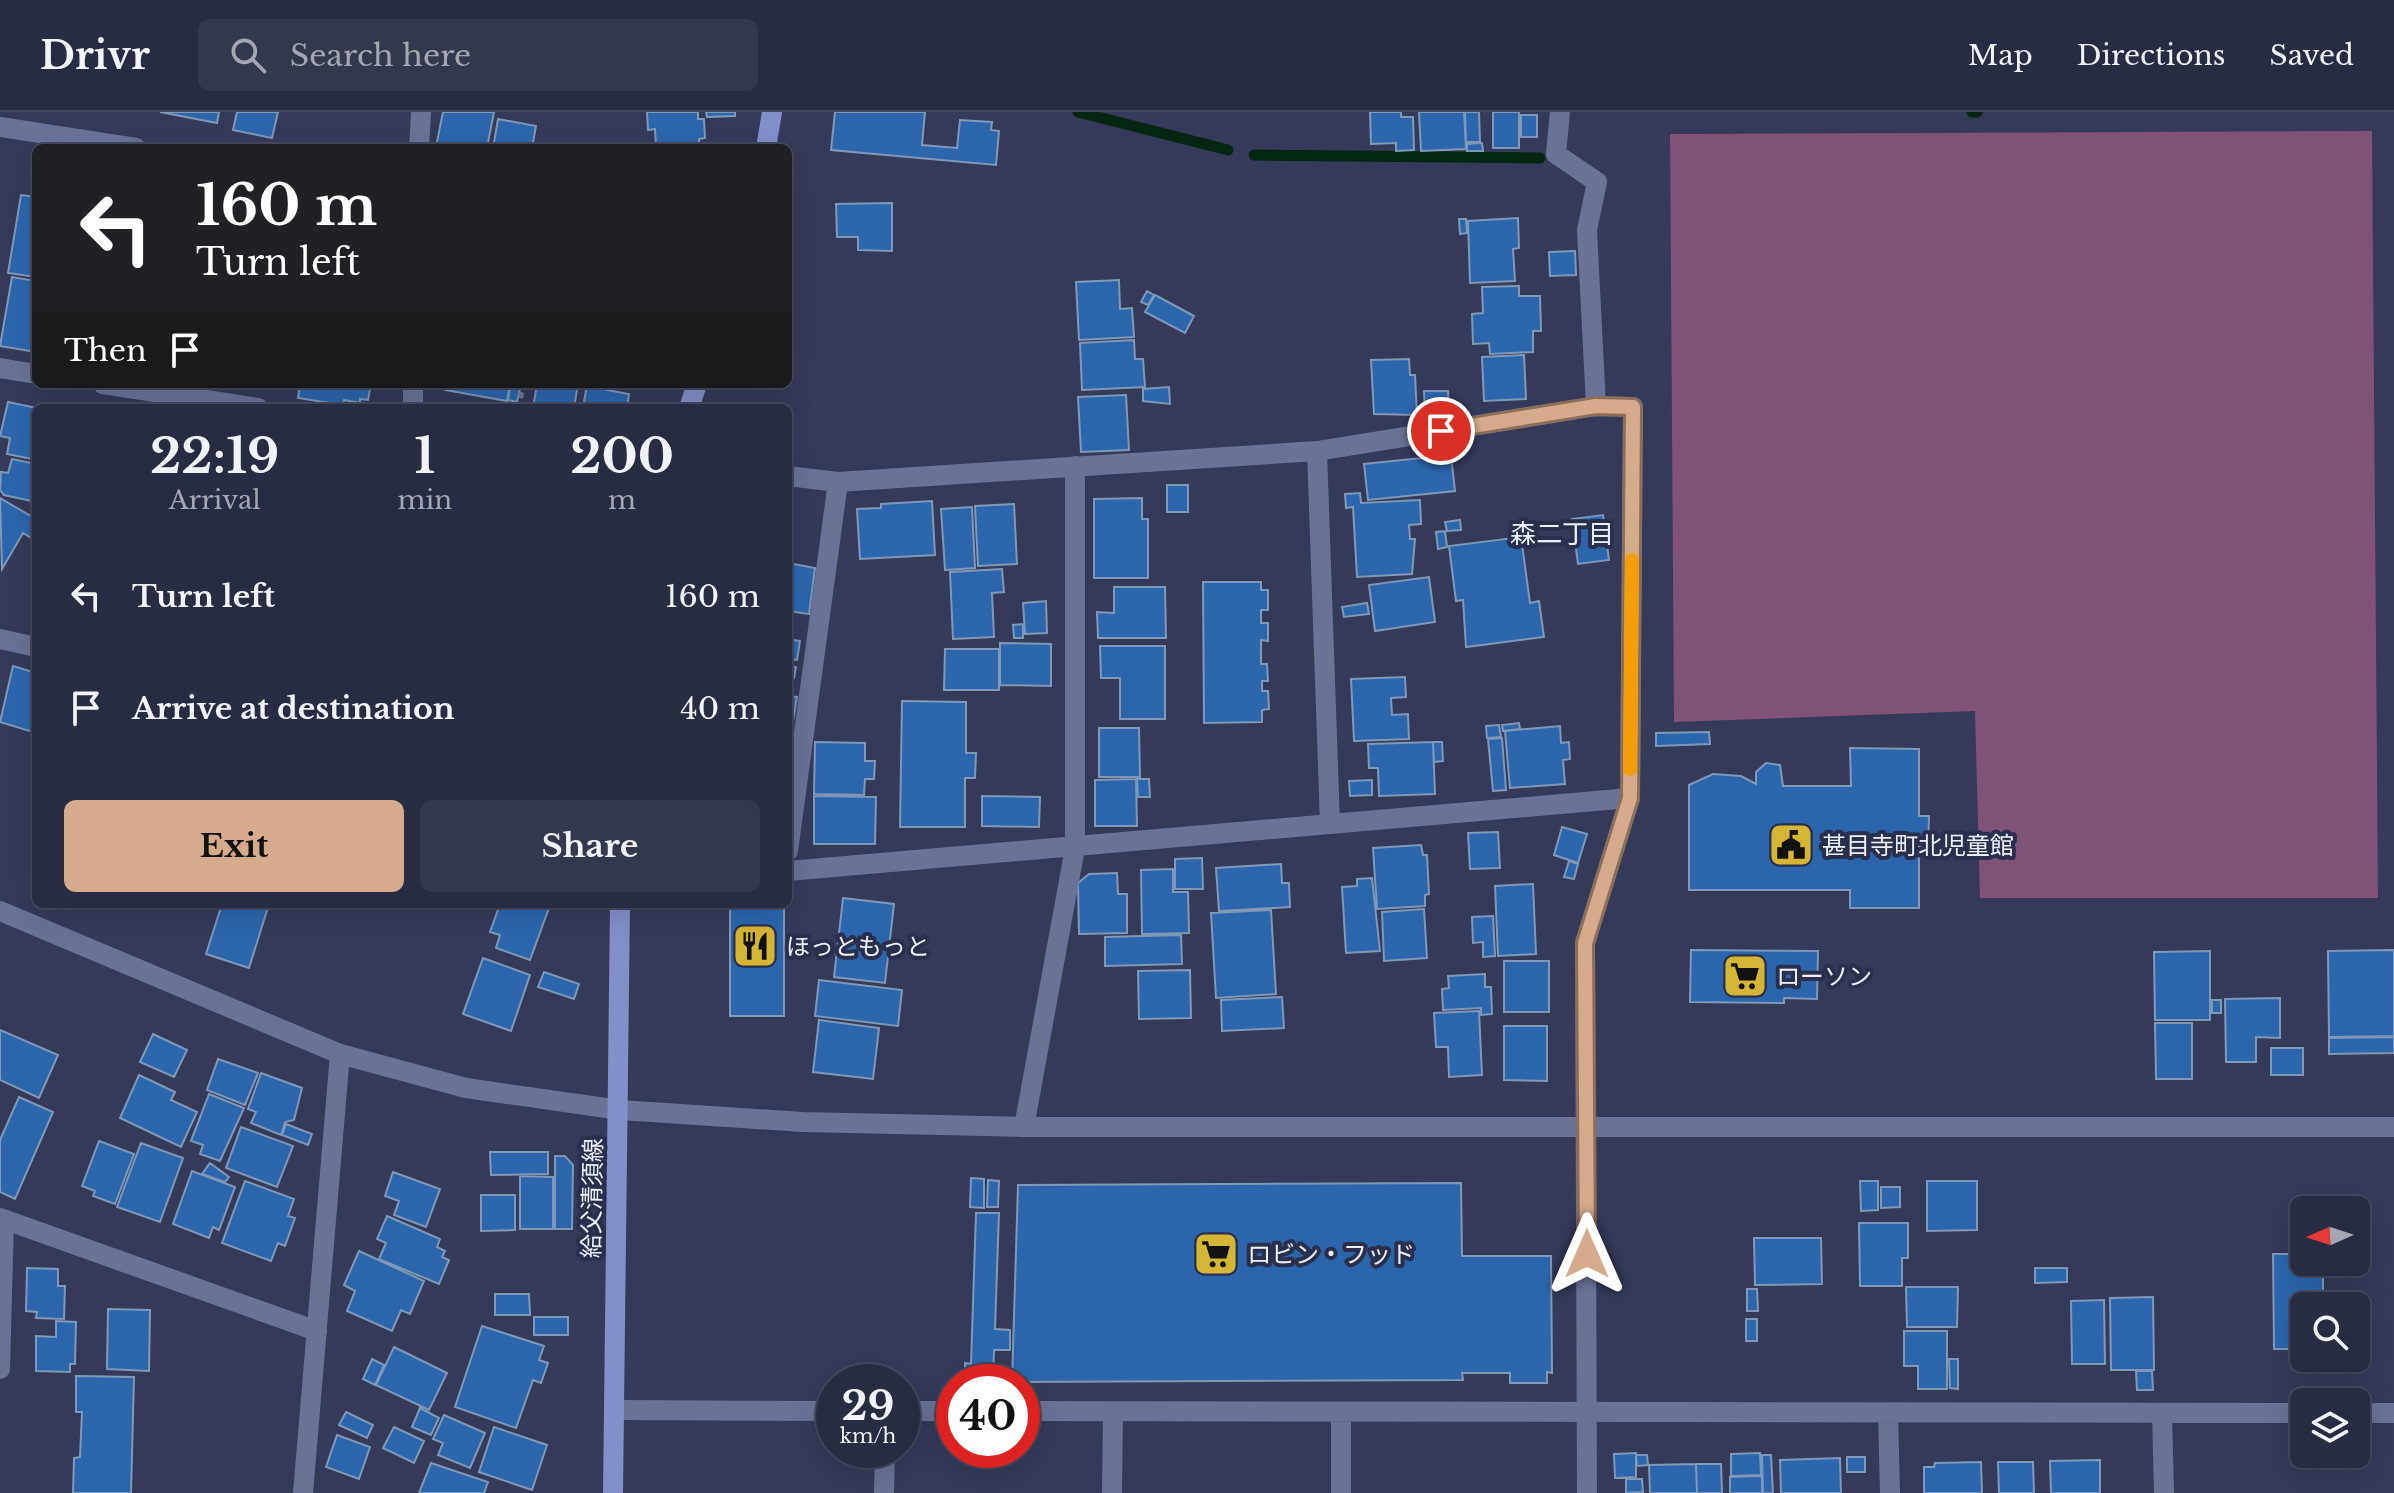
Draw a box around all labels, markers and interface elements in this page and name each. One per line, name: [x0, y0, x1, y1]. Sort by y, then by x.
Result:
search box: [198, 19, 758, 91]
text: Drivr: [40, 32, 150, 79]
icon: search: [226, 33, 270, 77]
text: Search here: [290, 37, 471, 74]
text: Map: [1968, 38, 2033, 73]
text: Directions: [2077, 38, 2226, 73]
text: Saved: [2270, 38, 2354, 73]
text: 160 m: [196, 171, 377, 240]
icon: left: [64, 176, 168, 280]
text: Turn left: [196, 240, 360, 285]
icon: arrive: [163, 328, 207, 372]
text: Then: [64, 332, 147, 369]
pin: [1407, 397, 1475, 465]
icon: arrive: [1419, 409, 1463, 453]
text: 22:19: [150, 426, 279, 486]
text: 1: [414, 426, 435, 486]
text: 200: [570, 426, 674, 486]
text: Arrival: [169, 484, 261, 516]
text: min: [397, 484, 452, 516]
text: m: [608, 484, 636, 516]
district label: 森二丁目: [1510, 518, 1614, 550]
icon: left: [64, 574, 108, 618]
text: Turn left: [132, 578, 275, 615]
text: 160 m: [665, 578, 760, 615]
icon: arrive: [64, 686, 108, 730]
text: Arrive at destination: [132, 690, 455, 727]
text: 40 m: [680, 690, 760, 727]
button: Exit: [64, 800, 404, 892]
button: Share: [420, 800, 760, 892]
public building icon: 甚目寺町北児童館: [1767, 821, 1815, 869]
place label: 甚目寺町北児童館: [1822, 831, 2014, 860]
restaurant icon: ほっともっと: [731, 922, 779, 970]
place label: ほっともっと: [786, 932, 930, 961]
supermarket icon: ローソン: [1721, 952, 1769, 1000]
place label: ローソン: [1776, 962, 1872, 991]
street label: 給父清須線: [576, 1138, 608, 1258]
north arrow: [2290, 1196, 2370, 1276]
map controls: [2290, 1196, 2370, 1468]
position arrow: [1545, 1212, 1629, 1296]
supermarket icon: ロビン・フッド: [1192, 1230, 1240, 1278]
place label: ロビン・フッド: [1247, 1240, 1415, 1269]
button: search: [2290, 1292, 2370, 1372]
speed limit sign: 40: [936, 1364, 1040, 1468]
text: 29: [842, 1381, 895, 1431]
button: layers: [2290, 1388, 2370, 1468]
text: km/h: [840, 1424, 896, 1448]

